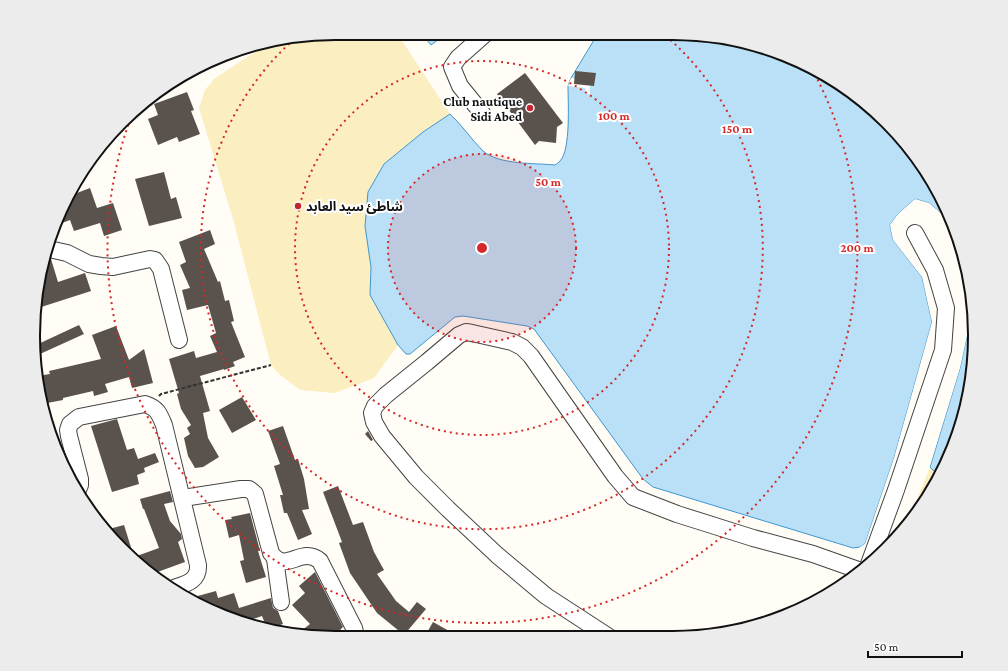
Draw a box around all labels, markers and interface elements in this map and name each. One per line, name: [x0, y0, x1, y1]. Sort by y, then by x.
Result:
place label: Club nautique Sidi Abed: [443, 94, 522, 124]
marker: Club nautique Sidi Abed: [525, 103, 535, 113]
text: 100 m: [598, 109, 631, 123]
text: 150 m: [722, 122, 753, 136]
text: 50 m: [535, 175, 562, 189]
place label: شاطئ سيد العابد: [306, 199, 403, 214]
marker: شاطئ سيد العابد: [293, 201, 303, 211]
centre of rings: [475, 241, 489, 255]
text: 200 m: [840, 241, 874, 255]
scale bar: [868, 633, 962, 659]
text: 50 m: [874, 640, 899, 654]

